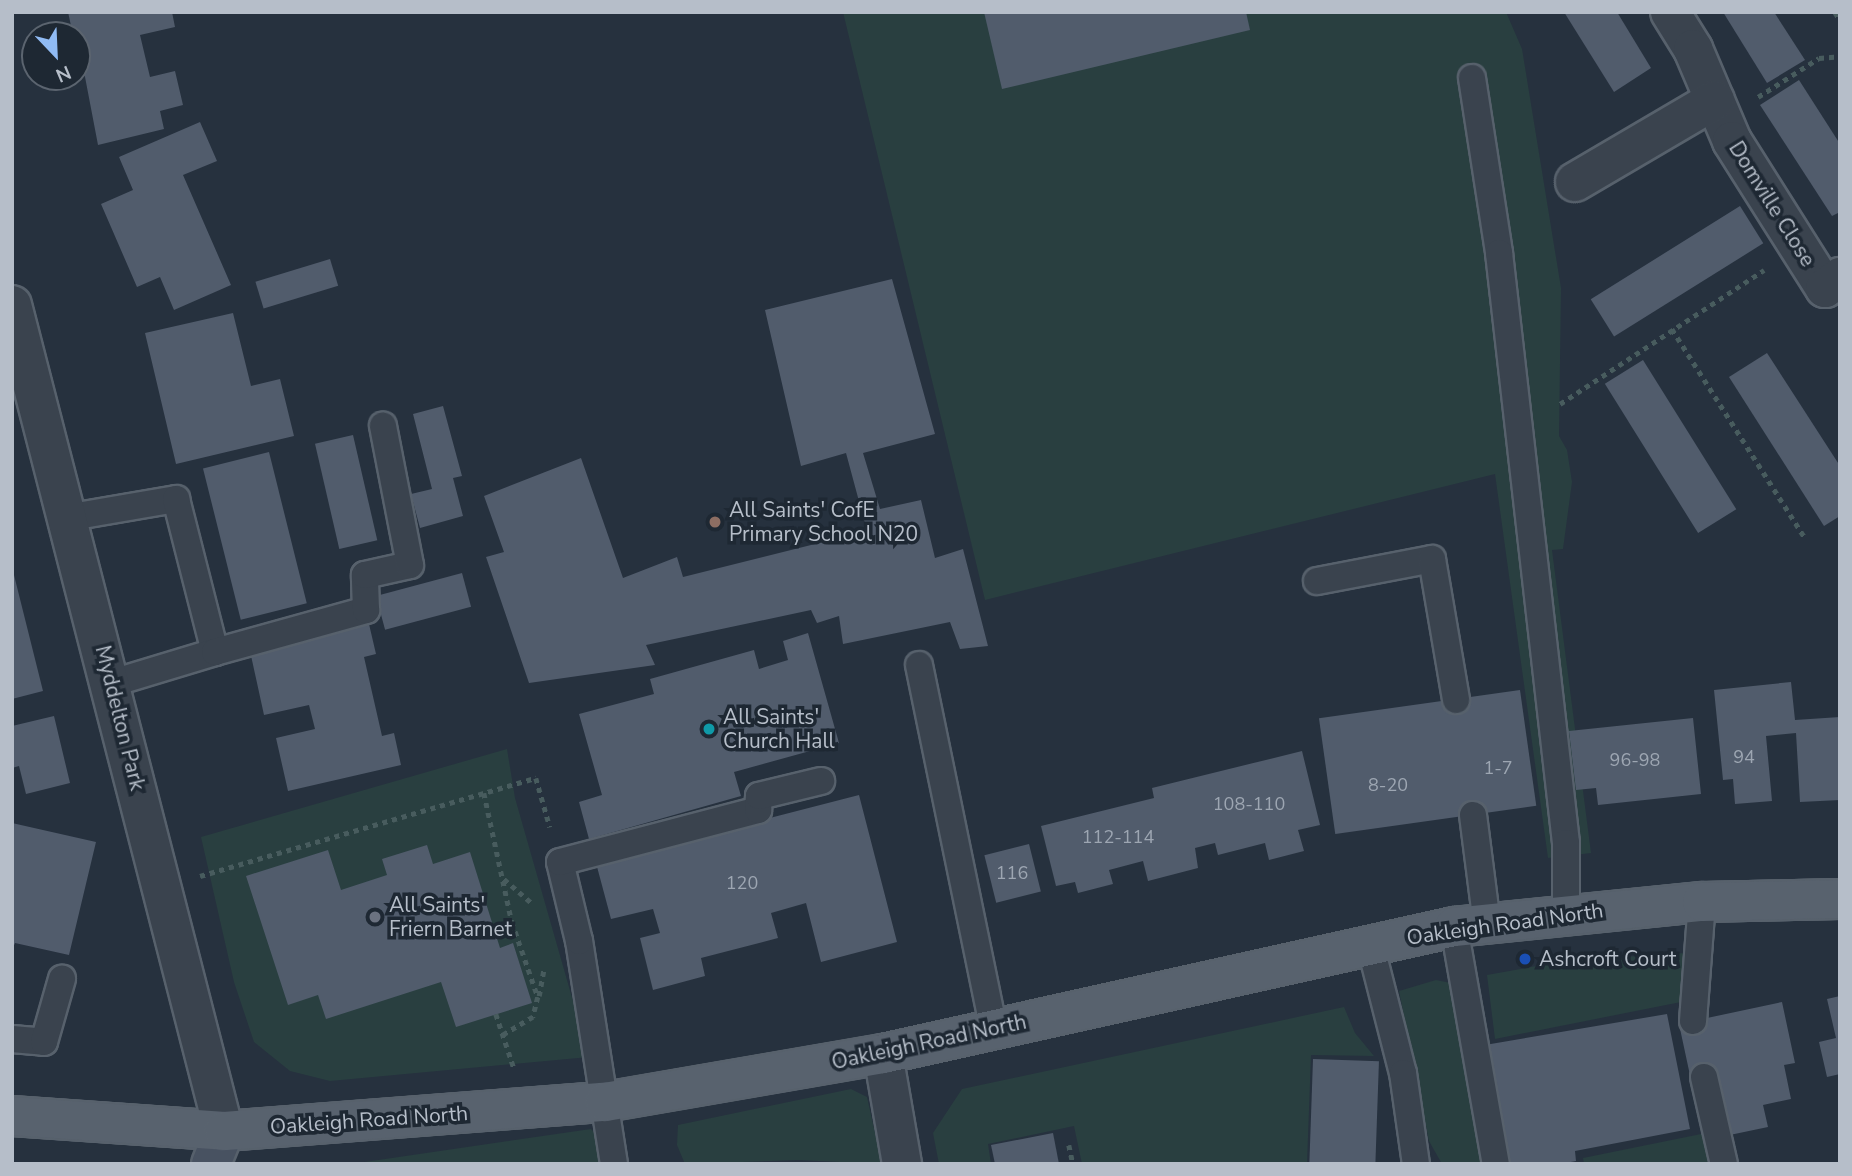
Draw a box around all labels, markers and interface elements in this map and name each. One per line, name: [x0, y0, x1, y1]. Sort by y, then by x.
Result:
north arrow: [21, 21, 91, 91]
text: N: [52, 59, 75, 88]
street label: Domville Close: [1723, 137, 1821, 271]
place label: All Saints' CofE Primary School N20: [729, 497, 918, 547]
marker: All Saints' CofE Primary School N20: [707, 514, 723, 530]
street label: Myddelton Park: [90, 643, 150, 793]
place label: All Saints' Church Hall: [723, 704, 835, 754]
marker: All Saints' Church Hall: [701, 721, 717, 737]
house number: 94: [1733, 746, 1755, 768]
house number: 96-98: [1610, 749, 1660, 771]
house number: 1-7: [1483, 757, 1513, 779]
house number: 8-20: [1368, 774, 1408, 796]
house number: 108-110: [1213, 793, 1285, 815]
house number: 112-114: [1082, 826, 1154, 848]
house number: 116: [996, 862, 1028, 884]
house number: 120: [726, 872, 758, 894]
place label: All Saints' Friern Barnet: [389, 892, 512, 942]
street label: Oakleigh Road North: [1405, 898, 1605, 950]
marker: All Saints' Friern Barnet: [367, 909, 383, 925]
place label: Ashcroft Court: [1539, 946, 1676, 972]
marker: Ashcroft Court: [1517, 951, 1533, 967]
street label: Oakleigh Road North: [829, 1009, 1029, 1075]
street label: Oakleigh Road North: [269, 1101, 469, 1139]

